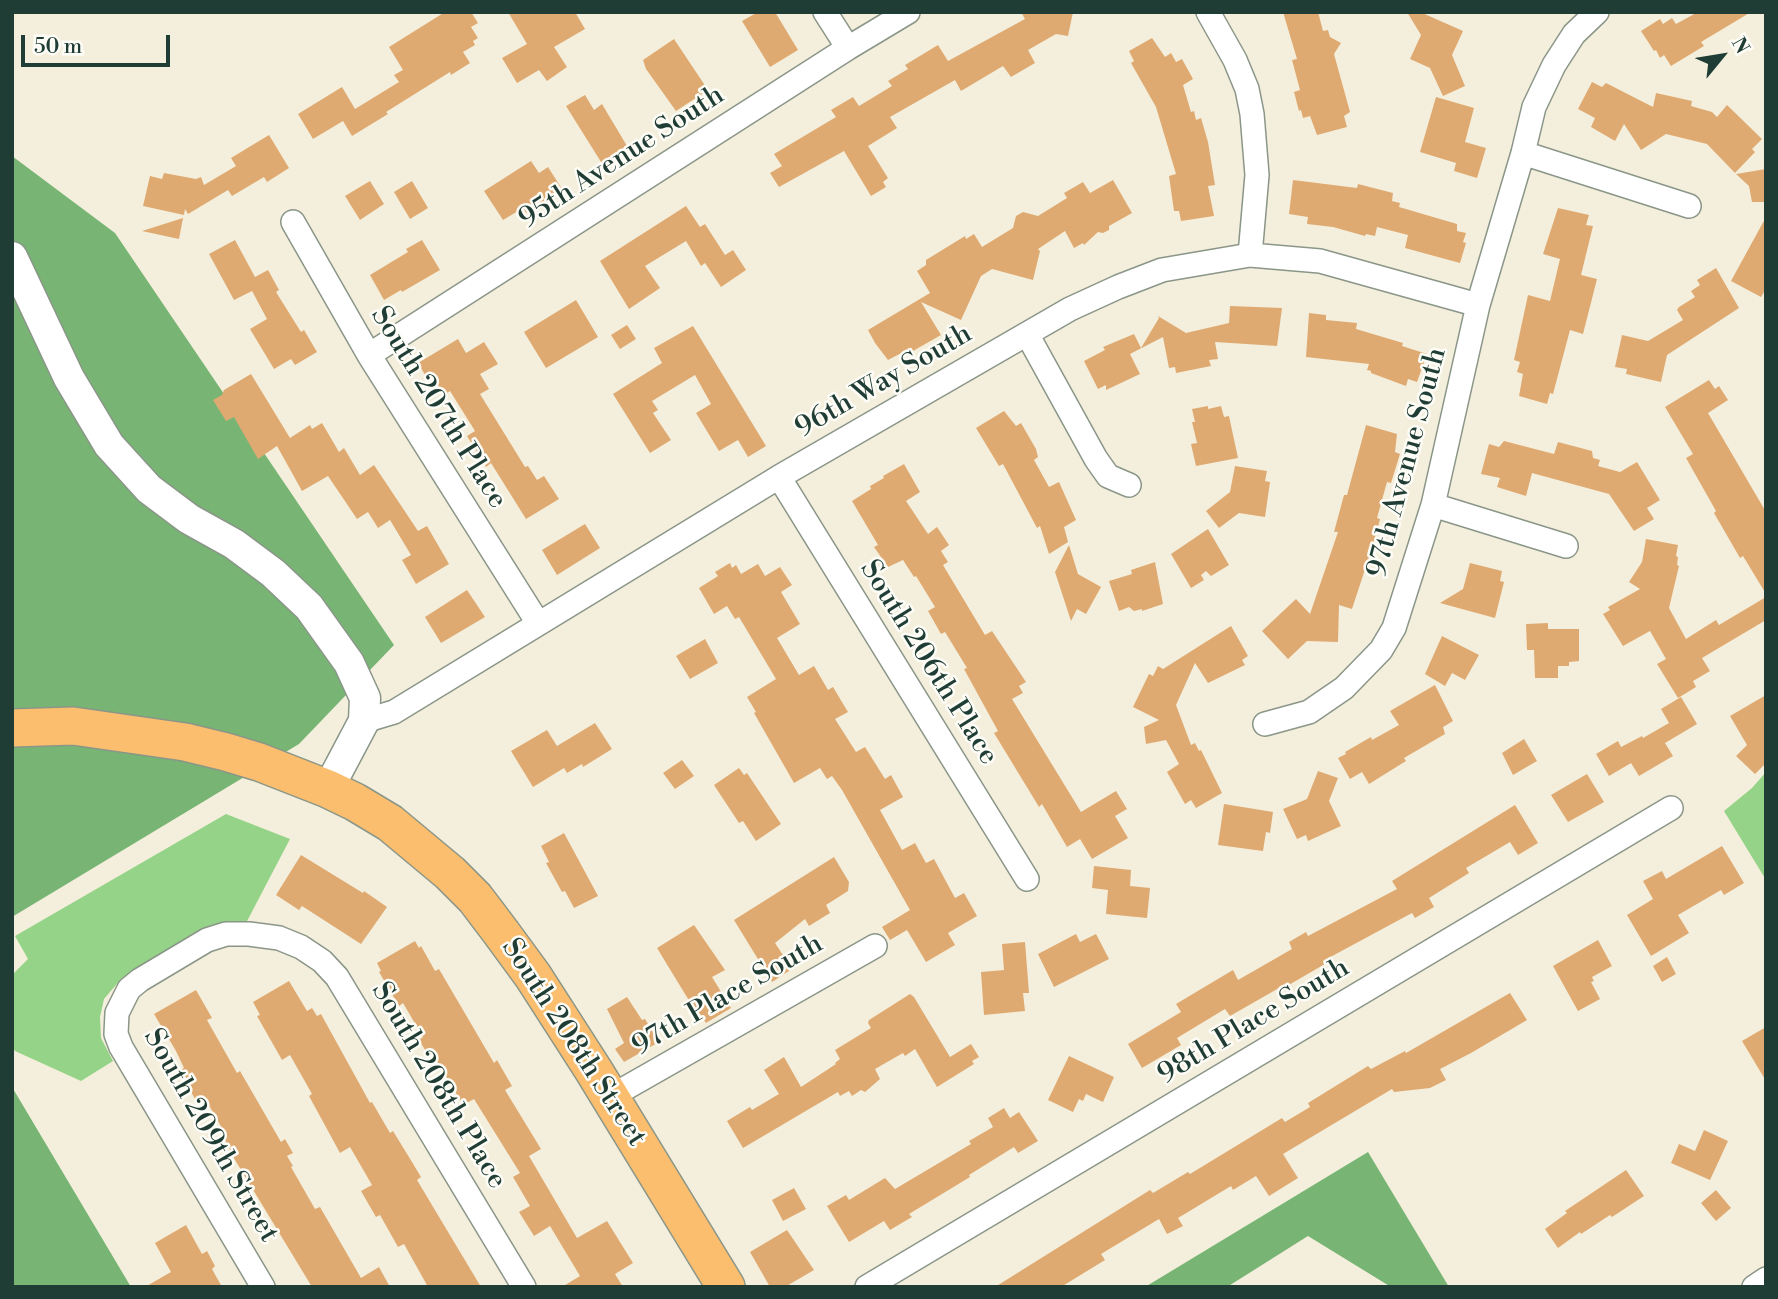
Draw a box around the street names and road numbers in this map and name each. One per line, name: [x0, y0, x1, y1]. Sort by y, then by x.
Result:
street label: 95th Avenue South: [513, 79, 731, 237]
street label: South 207th Place: [362, 301, 514, 515]
street label: 96th Way South: [790, 318, 978, 446]
street label: 97th Avenue South: [1361, 344, 1455, 582]
street label: South 206th Place: [852, 555, 1004, 771]
street label: 97th Place South: [627, 928, 829, 1064]
street label: South 208th Street: [493, 933, 653, 1153]
street label: 98th Place South: [1152, 952, 1356, 1092]
street label: South 208th Place: [363, 977, 513, 1195]
street label: South 209th Street: [135, 1023, 285, 1249]

